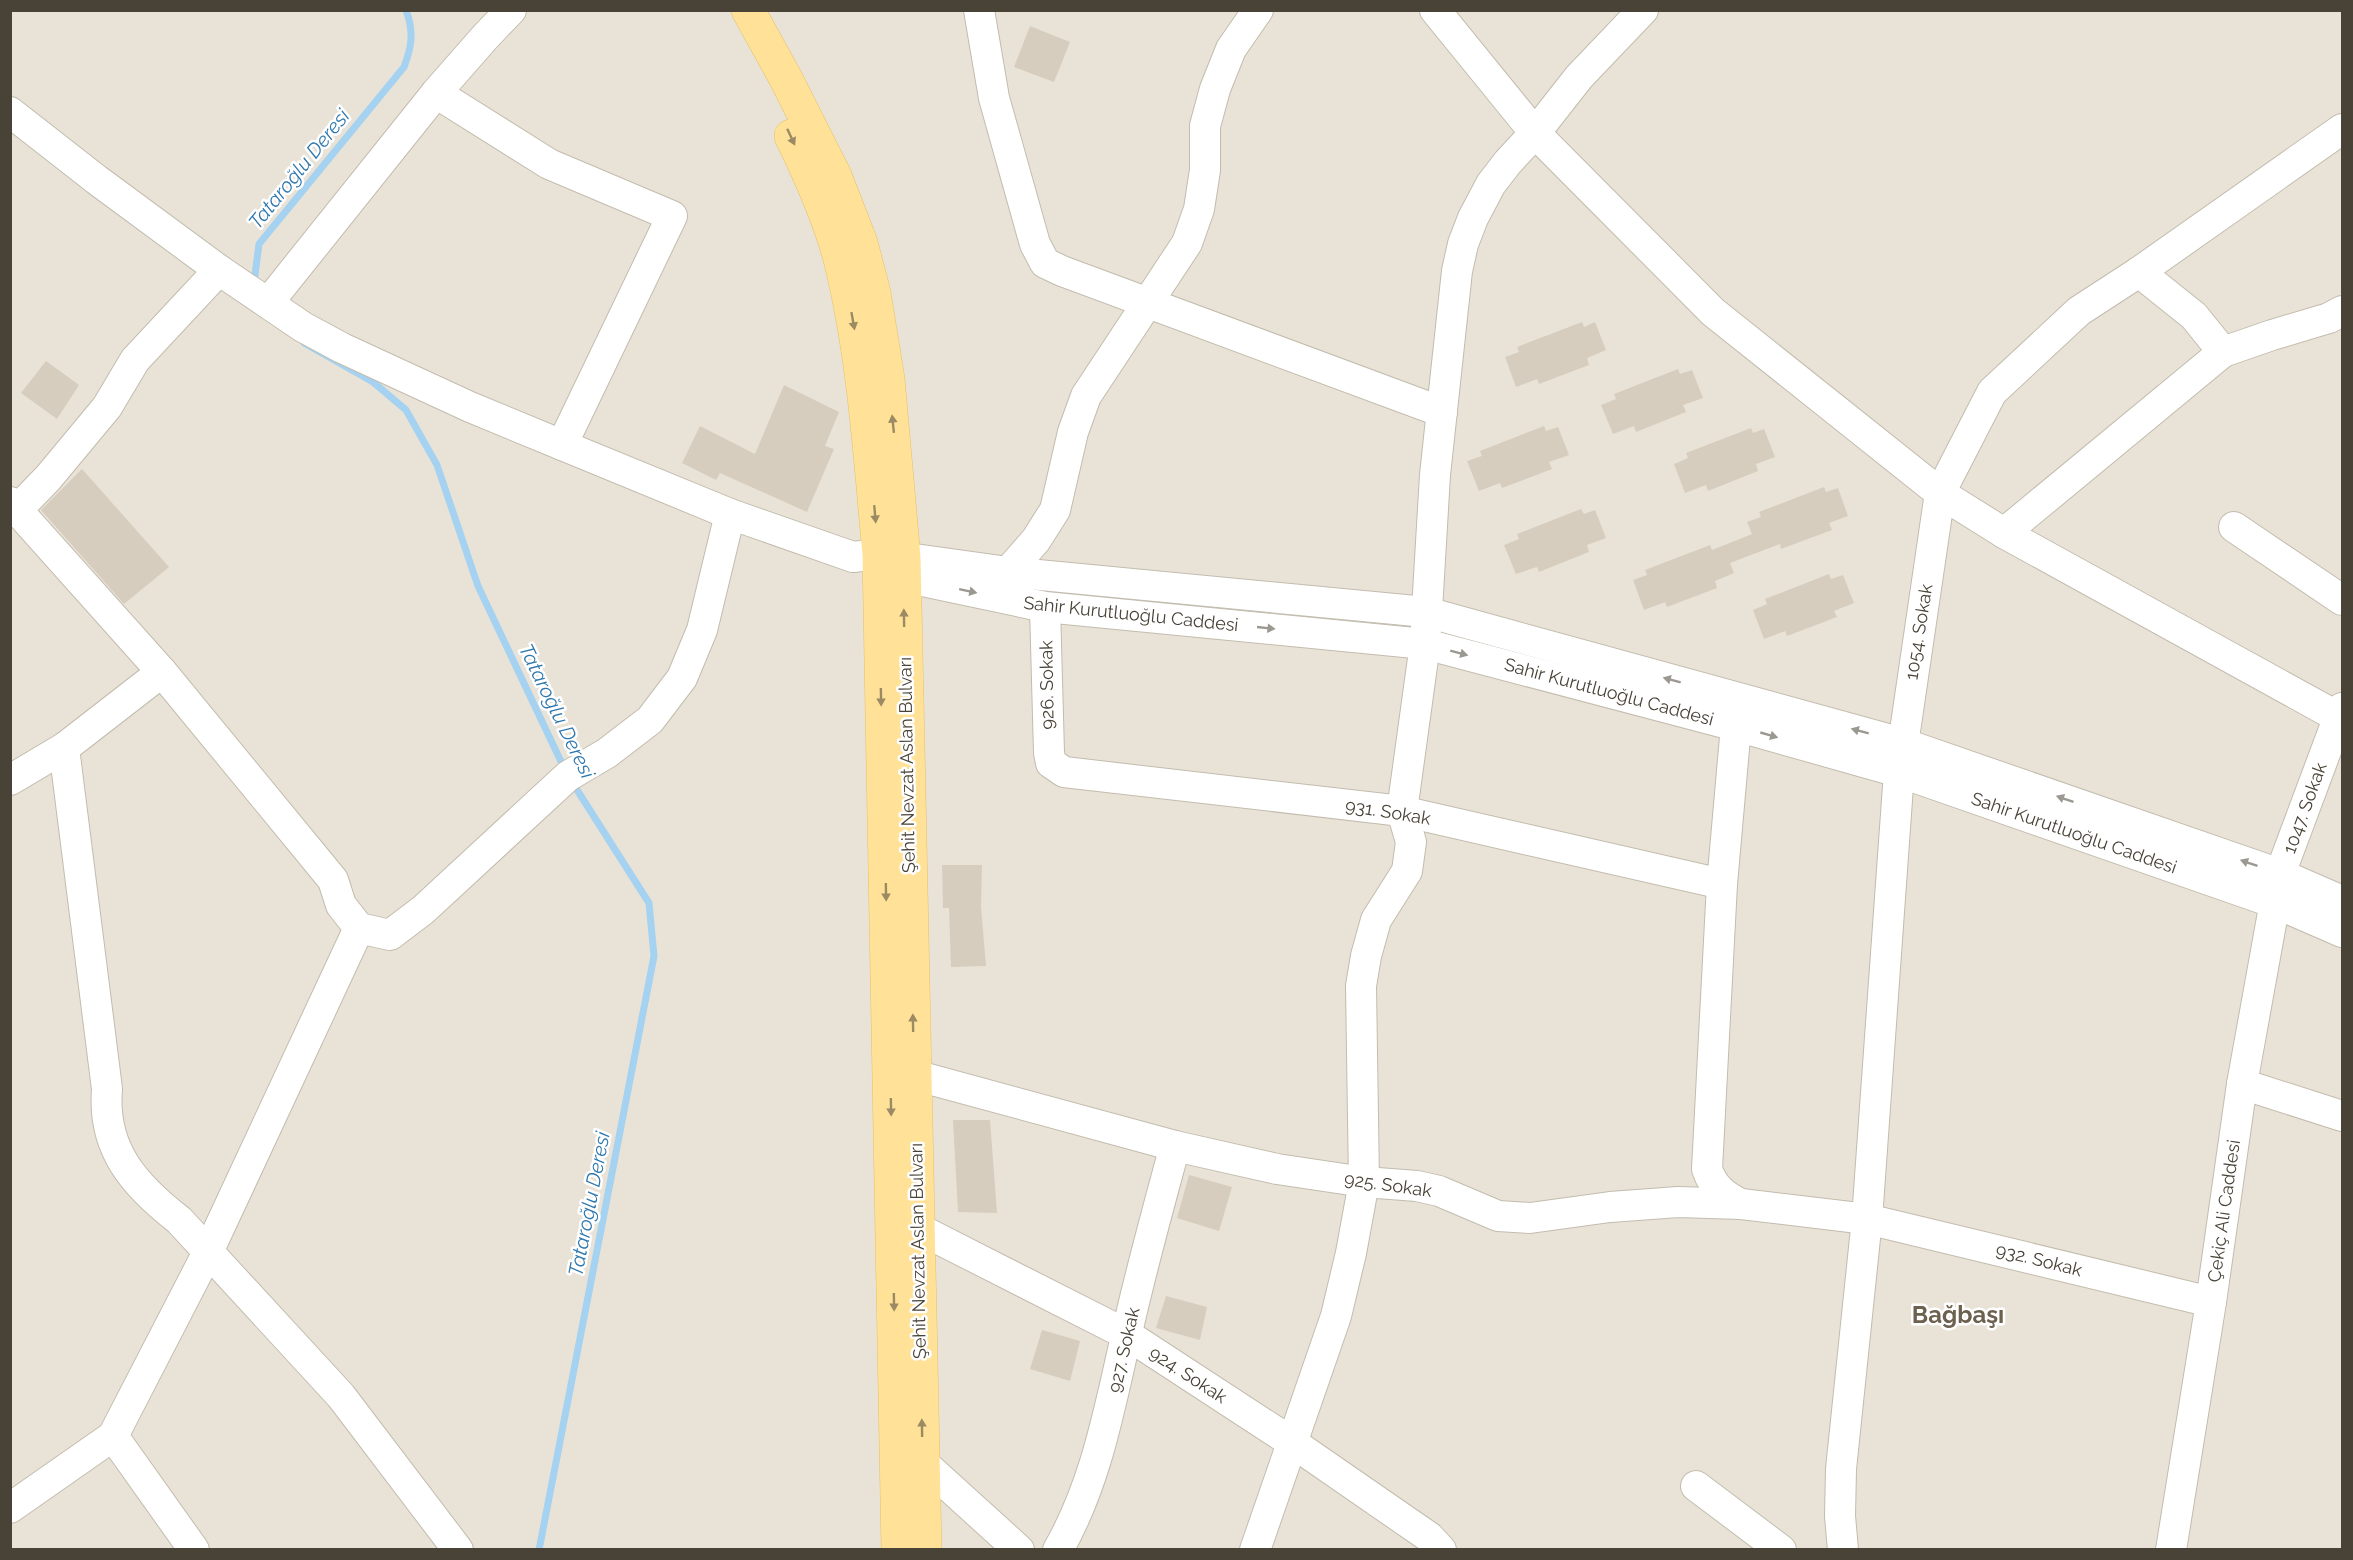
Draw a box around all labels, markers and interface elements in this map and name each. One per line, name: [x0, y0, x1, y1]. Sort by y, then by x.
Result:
water label: Tataroğlu Deresi: [244, 104, 355, 234]
one-way arrow: [787, 128, 796, 145]
one-way arrow: [849, 311, 858, 330]
one-way arrow: [888, 414, 898, 433]
one-way arrow: [870, 505, 880, 524]
street label: 1054. Sokak: [1901, 582, 1937, 681]
one-way arrow: [959, 587, 978, 596]
street label: Sahir Kurutluoğlu Caddesi: [1023, 592, 1240, 635]
one-way arrow: [899, 609, 909, 628]
one-way arrow: [1256, 623, 1275, 633]
water label: Tataroğlu Deresi: [514, 640, 600, 783]
street label: 926. Sokak: [1035, 640, 1058, 730]
one-way arrow: [1450, 648, 1468, 658]
street label: Sahir Kurutluoğlu Caddesi: [1502, 653, 1716, 730]
street label: Şehit Nevzat Aslan Bulvarı: [894, 657, 919, 873]
one-way arrow: [1663, 674, 1681, 684]
one-way arrow: [877, 687, 886, 706]
one-way arrow: [1851, 726, 1869, 735]
one-way arrow: [1760, 731, 1778, 740]
street label: 1047. Sokak: [2278, 759, 2331, 856]
street label: Sahir Kurutluoğlu Caddesi: [1969, 787, 2180, 878]
street label: 931. Sokak: [1344, 794, 1433, 829]
one-way arrow: [2056, 794, 2074, 804]
one-way arrow: [2240, 858, 2258, 868]
one-way arrow: [881, 882, 891, 901]
one-way arrow: [908, 1014, 917, 1033]
one-way arrow: [886, 1098, 896, 1117]
water label: Tataroğlu Deresi: [563, 1129, 615, 1278]
street label: Çekiç Ali Caddesi: [2203, 1138, 2244, 1283]
street label: Şehit Nevzat Aslan Bulvarı: [905, 1143, 930, 1359]
street label: 925. Sokak: [1343, 1168, 1434, 1201]
street label: 932. Sokak: [1994, 1239, 2085, 1280]
one-way arrow: [889, 1293, 899, 1312]
district label: Bağbaşı: [1912, 1300, 2004, 1329]
street label: 927. Sokak: [1104, 1305, 1144, 1395]
street label: 924. Sokak: [1146, 1342, 1231, 1408]
one-way arrow: [917, 1419, 926, 1438]

